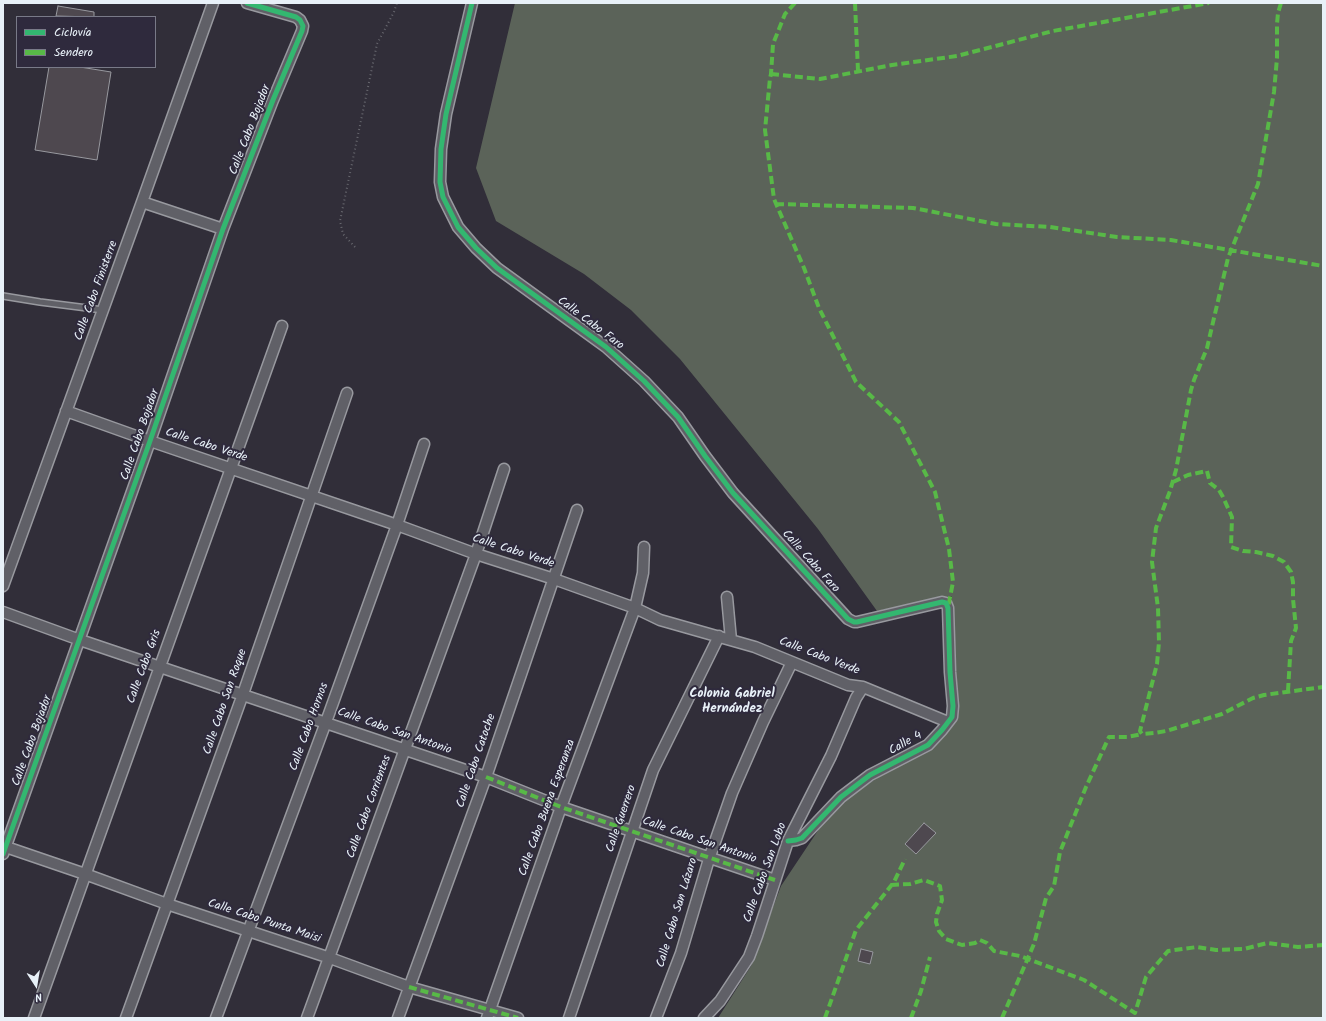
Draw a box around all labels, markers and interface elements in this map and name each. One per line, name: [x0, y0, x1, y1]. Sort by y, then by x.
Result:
legend: [16, 16, 156, 68]
text: Ciclovía: [54, 23, 91, 42]
text: Sendero: [54, 43, 93, 62]
street label: Calle Cabo Bojador: [227, 83, 275, 177]
street label: Calle Cabo Finisterre: [72, 239, 122, 343]
street label: Calle Cabo Faro: [554, 294, 626, 354]
street label: Calle Cabo Bojador: [119, 388, 163, 482]
street label: Calle Cabo Verde: [163, 426, 249, 466]
street label: Calle Cabo Faro: [778, 528, 842, 596]
street label: Calle Cabo Verde: [470, 532, 556, 572]
street label: Calle Cabo Gris: [125, 628, 165, 706]
street label: Calle Cabo Verde: [777, 635, 861, 679]
street label: Calle Cabo San Roque: [201, 647, 251, 757]
street label: Calle Cabo Hornos: [287, 681, 333, 773]
district label: Colonia Gabriel Hernández: [689, 687, 775, 718]
street label: Calle Cabo Bojador: [10, 694, 56, 788]
street label: Calle Cabo San Antonio: [335, 706, 453, 758]
street label: Calle Cabo Catoche: [454, 712, 500, 810]
street label: Calle 4: [887, 729, 925, 759]
street label: Calle Cabo Buena Esperanza: [517, 738, 579, 878]
street label: Calle Cabo Corrientes: [345, 753, 395, 861]
street label: Calle Guerrero: [604, 783, 640, 855]
street label: Calle Cabo San Antonio: [640, 815, 758, 867]
street label: Calle Cabo San Lobo: [741, 821, 791, 925]
street label: Calle Cabo San Lázaro: [654, 856, 702, 970]
street label: Calle Cabo Punta Maisi: [206, 897, 322, 947]
north arrow: [16, 965, 56, 1005]
text: N: [33, 987, 44, 1006]

